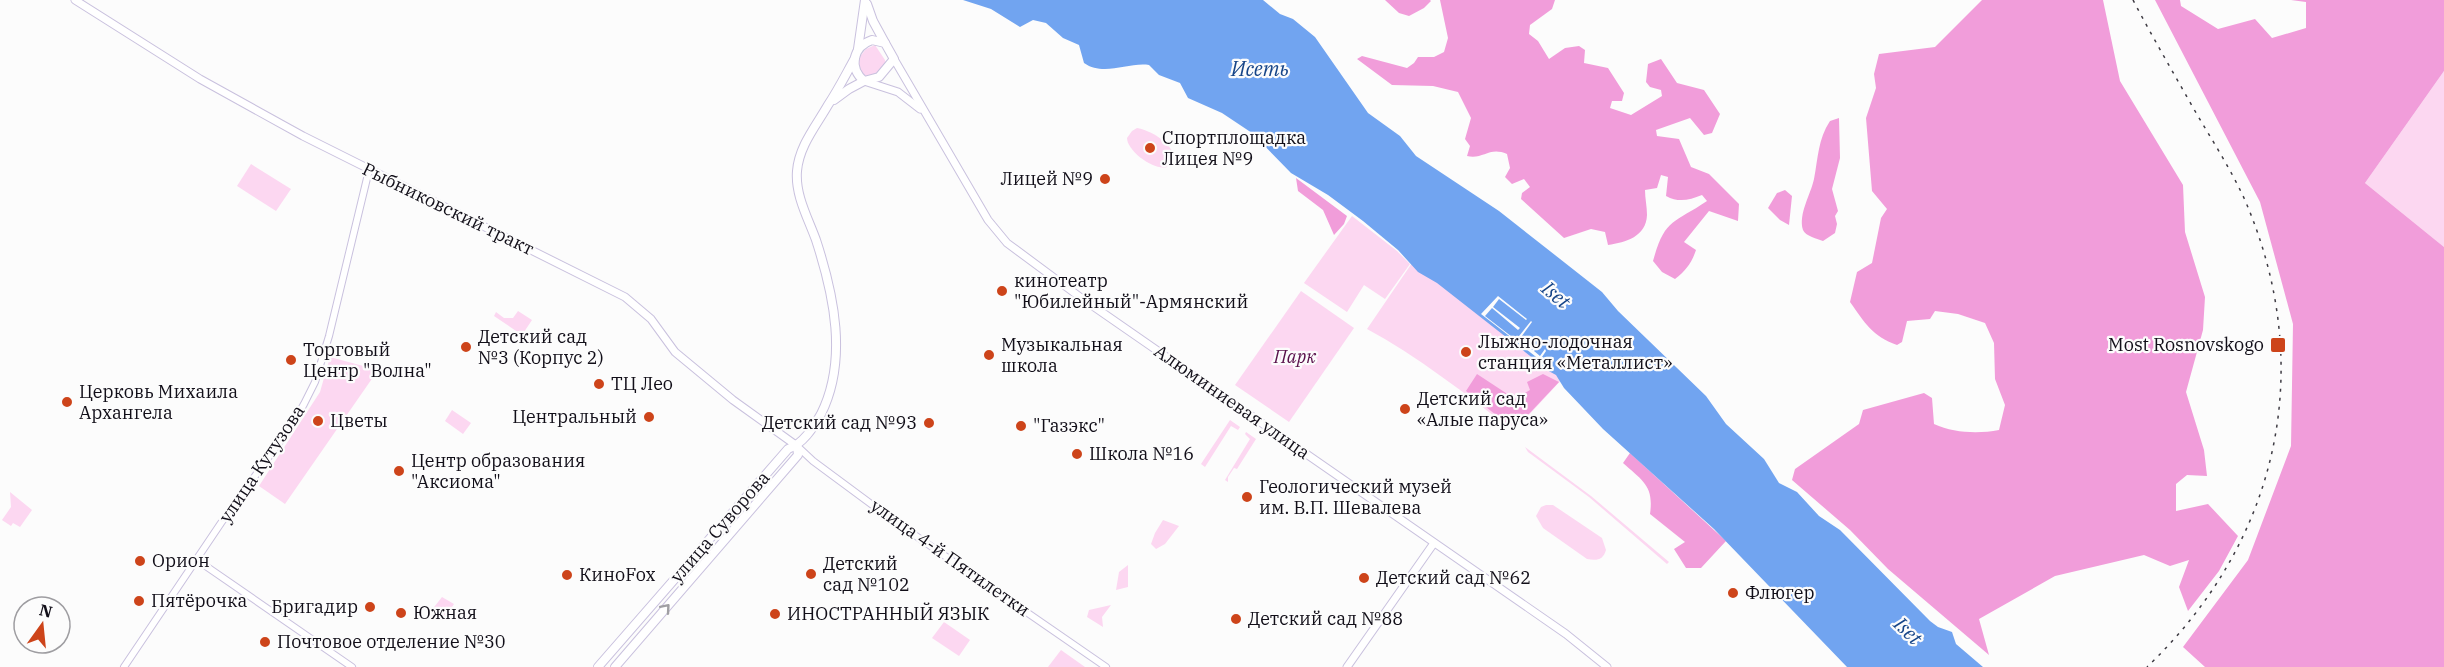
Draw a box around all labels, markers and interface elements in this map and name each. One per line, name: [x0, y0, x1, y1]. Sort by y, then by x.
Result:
water label: Исеть: [1230, 55, 1289, 82]
place label: Спортплощадка Лицея №9: [1162, 126, 1306, 170]
marker: Спортплощадка Лицея №9: [1143, 141, 1157, 155]
street label: Рыбниковский тракт: [359, 157, 538, 260]
place label: Лицей №9: [1000, 167, 1093, 190]
marker: Лицей №9: [1098, 172, 1112, 186]
place label: кинотеатр "Юбилейный"-Армянский: [1014, 269, 1248, 313]
water label: Iset: [1536, 274, 1577, 315]
marker: кинотеатр "Юбилейный"-Армянский: [995, 284, 1009, 298]
place label: Детский сад №3 (Корпус 2): [478, 325, 604, 369]
place label: Лыжно-лодочная станция «Металлист»: [1478, 330, 1673, 374]
place label: Музыкальная школа: [1001, 333, 1123, 377]
place label: Most Rosnovskogo: [2108, 333, 2264, 356]
marker: Most Rosnovskogo: [2269, 336, 2287, 354]
place label: Торговый Центр "Волна": [303, 338, 432, 382]
street label: Алюминиевая улица: [1150, 339, 1315, 464]
marker: Детский сад №3 (Корпус 2): [459, 340, 473, 354]
park label: Парк: [1273, 345, 1316, 368]
marker: Лыжно-лодочная станция «Металлист»: [1459, 345, 1473, 359]
marker: Музыкальная школа: [982, 348, 996, 362]
marker: Торговый Центр "Волна": [284, 353, 298, 367]
place label: ТЦ Лео: [611, 372, 673, 395]
marker: ТЦ Лео: [592, 377, 606, 391]
place label: Церковь Михаила Архангела: [79, 380, 238, 424]
place label: Детский сад «Алые паруса»: [1417, 387, 1548, 431]
marker: Церковь Михаила Архангела: [60, 395, 74, 409]
street label: улица Кутузова: [214, 400, 310, 527]
marker: Детский сад «Алые паруса»: [1398, 402, 1412, 416]
place label: Центральный: [512, 405, 637, 428]
place label: Цветы: [330, 409, 388, 432]
marker: Центральный: [642, 410, 656, 424]
place label: Детский сад №93: [762, 411, 917, 434]
marker: Цветы: [311, 414, 325, 428]
place label: "Газэкс": [1033, 414, 1105, 437]
marker: Детский сад №93: [922, 416, 936, 430]
marker: "Газэкс": [1014, 419, 1028, 433]
place label: Школа №16: [1089, 442, 1194, 465]
marker: Школа №16: [1070, 447, 1084, 461]
place label: Центр образования "Аксиома": [411, 449, 585, 493]
marker: Центр образования "Аксиома": [392, 464, 406, 478]
street label: улица Суворова: [665, 466, 774, 587]
place label: Геологический музей им. В.П. Шевалева: [1259, 475, 1452, 519]
marker: Геологический музей им. В.П. Шевалева: [1240, 490, 1254, 504]
street label: улица 4-й Пятилетки: [866, 494, 1035, 621]
place label: Орион: [152, 549, 210, 572]
place label: Детский сад №102: [823, 552, 910, 596]
marker: Орион: [133, 554, 147, 568]
place label: КиноFox: [579, 563, 656, 586]
place label: Детский сад №62: [1376, 566, 1531, 589]
marker: Детский сад №102: [804, 567, 818, 581]
marker: КиноFox: [560, 568, 574, 582]
marker: Детский сад №62: [1357, 571, 1371, 585]
place label: Флюгер: [1745, 581, 1814, 604]
marker: Флюгер: [1726, 586, 1740, 600]
place label: Пятёрочка: [151, 589, 247, 612]
marker: Пятёрочка: [132, 594, 146, 608]
north arrow: [12, 595, 72, 655]
place label: Бригадир: [271, 595, 358, 618]
text: N: [37, 599, 55, 622]
marker: Бригадир: [363, 600, 377, 614]
place label: Южная: [413, 601, 477, 624]
place label: ИНОСТРАННЫЙ ЯЗЫК: [787, 602, 990, 625]
one-way arrow: [659, 604, 670, 615]
marker: Южная: [394, 606, 408, 620]
marker: ИНОСТРАННЫЙ ЯЗЫК: [768, 607, 782, 621]
place label: Детский сад №88: [1248, 607, 1403, 630]
water label: Iset: [1888, 610, 1929, 651]
marker: Детский сад №88: [1229, 612, 1243, 626]
place label: Почтовое отделение №30: [277, 630, 506, 653]
marker: Почтовое отделение №30: [258, 635, 272, 649]

